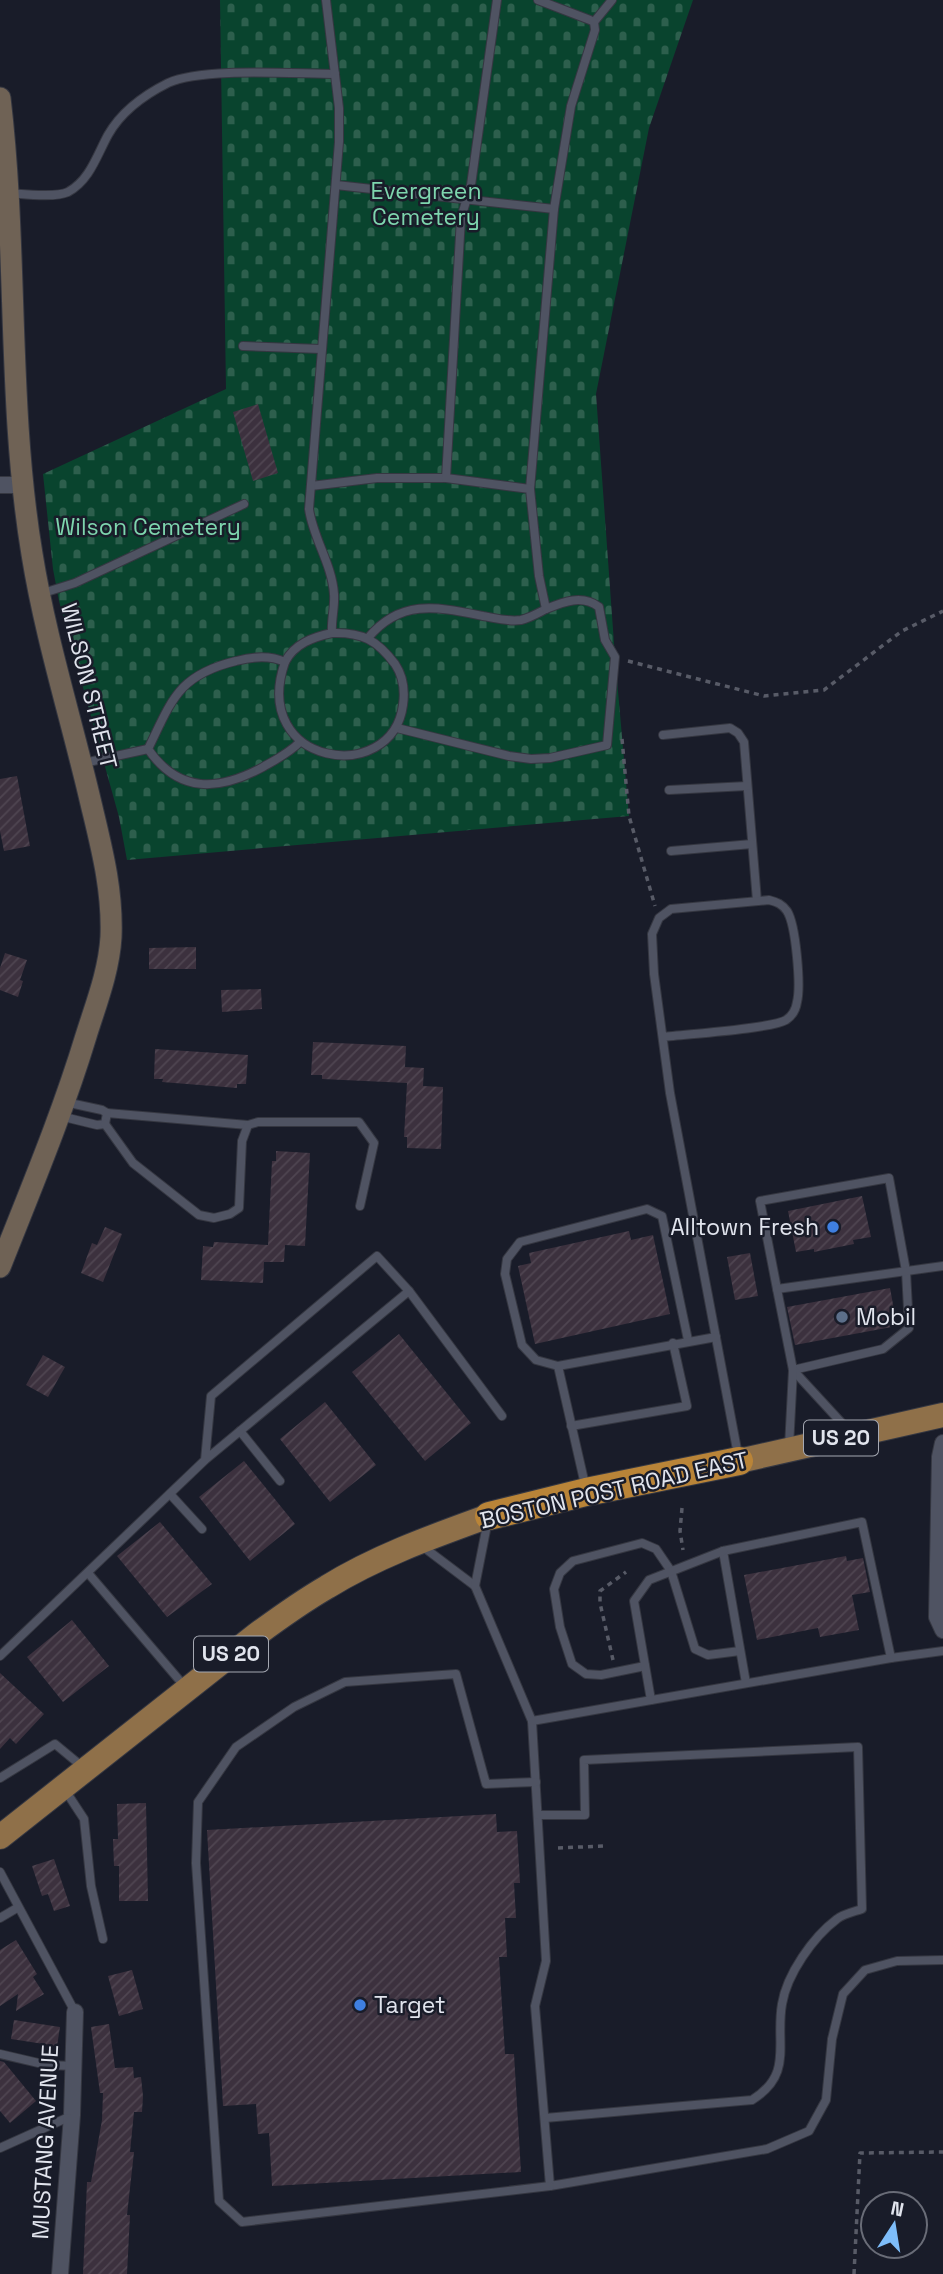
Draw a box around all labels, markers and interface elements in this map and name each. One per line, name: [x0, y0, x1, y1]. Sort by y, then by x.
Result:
park label: Evergreen Cemetery: [370, 176, 482, 232]
park label: Wilson Cemetery: [55, 512, 241, 542]
street label: WILSON STREET: [54, 600, 124, 772]
place label: Alltown Fresh: [670, 1212, 819, 1242]
marker: Alltown Fresh: [825, 1219, 841, 1235]
place label: Mobil: [856, 1302, 916, 1332]
marker: Mobil: [834, 1309, 850, 1325]
road number: US 20: [804, 1420, 878, 1456]
street label: BOSTON POST ROAD EAST: [477, 1445, 751, 1535]
road number: US 20: [194, 1636, 268, 1672]
place label: Target: [374, 1990, 446, 2020]
marker: Target: [352, 1997, 368, 2013]
street label: MUSTANG AVENUE: [25, 2044, 65, 2240]
north arrow: [859, 2190, 929, 2260]
text: N: [889, 2195, 906, 2222]

